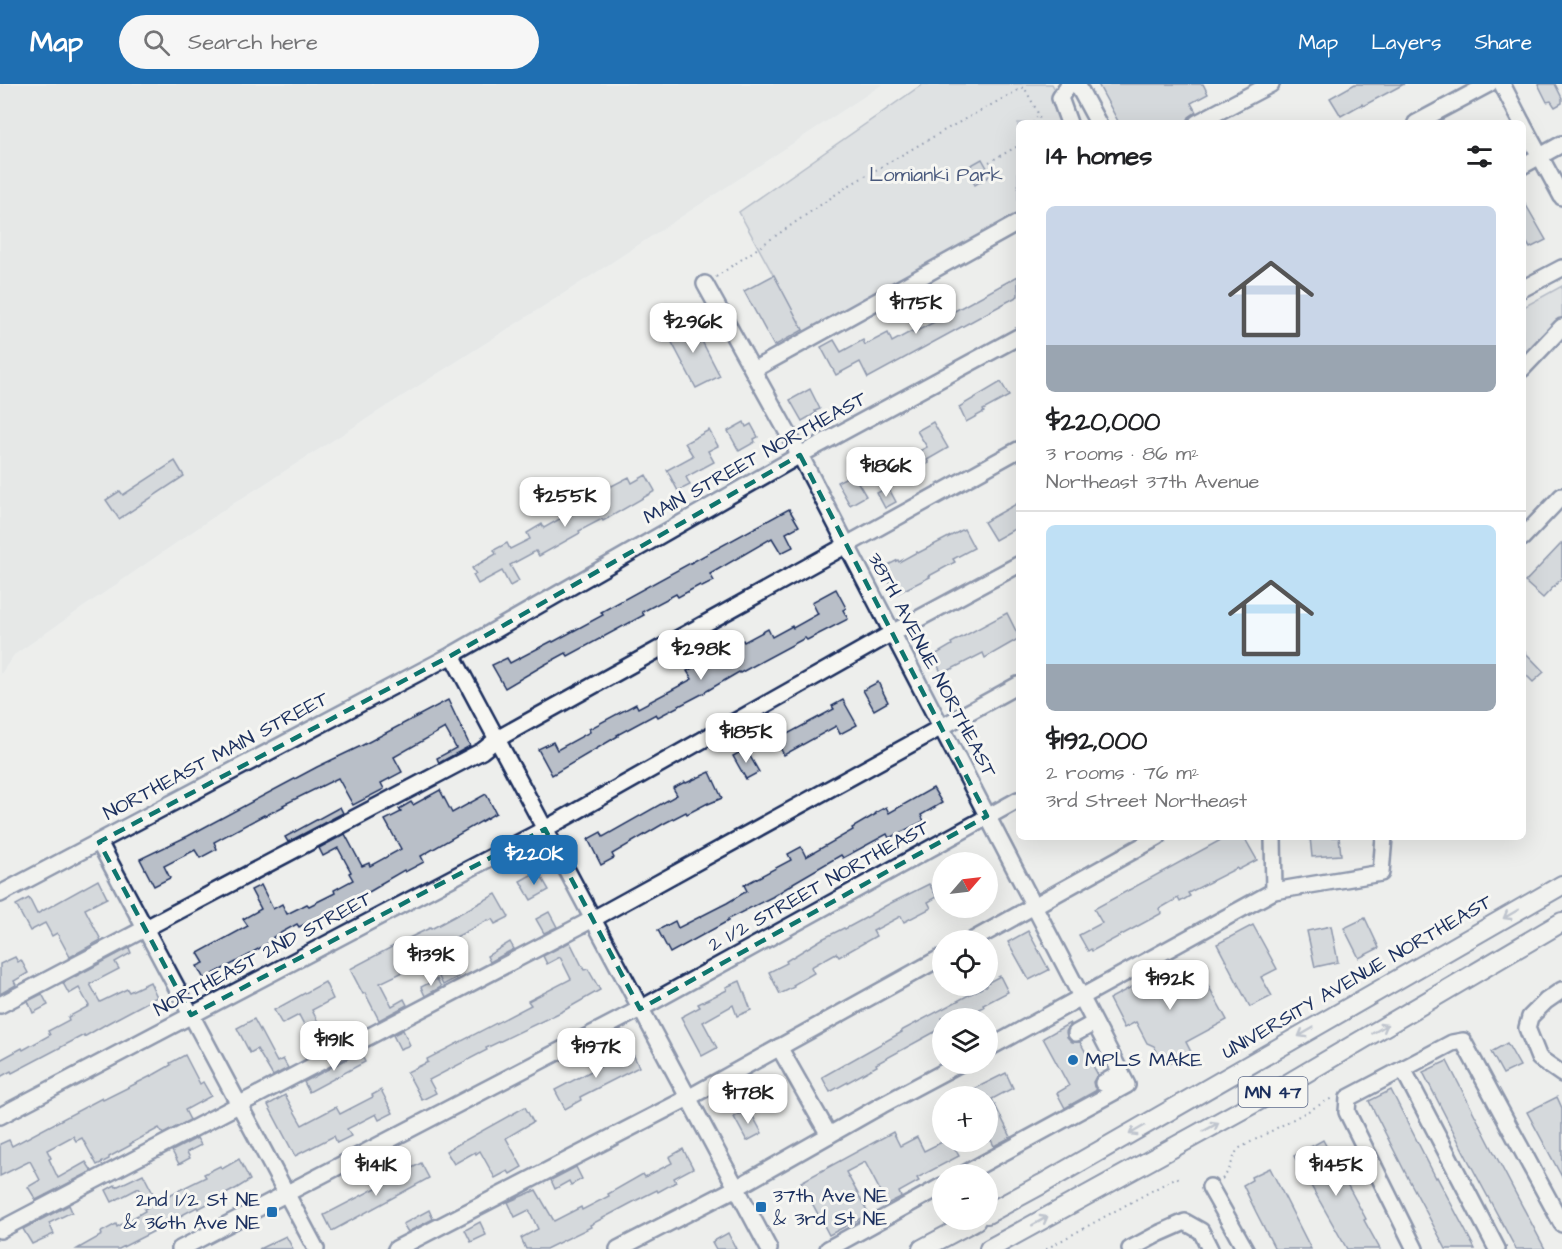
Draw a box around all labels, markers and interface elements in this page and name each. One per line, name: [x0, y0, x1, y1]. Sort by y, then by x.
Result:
search box: [119, 15, 539, 69]
text: Map: [30, 23, 83, 62]
icon: search: [140, 26, 173, 59]
text: Search here: [188, 27, 318, 58]
text: Map: [1298, 28, 1338, 57]
text: Layers: [1371, 28, 1441, 57]
text: Share: [1474, 28, 1532, 57]
text: 14 homes: [1046, 138, 1152, 174]
icon: filters: [1463, 140, 1496, 173]
park label: Lomianki Park: [869, 161, 1003, 189]
icon: home: [1217, 245, 1325, 353]
pin: $175K: [874, 284, 958, 335]
text: $175K: [890, 289, 942, 317]
pin: $296K: [651, 303, 735, 354]
text: $296K: [664, 308, 722, 336]
street label: MAIN STREET NORTHEAST: [638, 385, 872, 531]
text: $220,000: [1046, 404, 1160, 440]
text: 3 rooms · 86 m²: [1046, 440, 1199, 468]
pin: $186K: [844, 447, 928, 498]
text: $186K: [860, 452, 912, 480]
text: Northeast 37th Avenue: [1046, 468, 1259, 496]
pin: $255K: [523, 477, 607, 528]
text: $255K: [533, 482, 597, 510]
street label: 38TH AVENUE NORTHEAST: [861, 548, 1004, 783]
icon: home: [1217, 564, 1325, 672]
pin: $298K: [659, 630, 743, 681]
text: $298K: [671, 635, 731, 663]
street label: NORTHEAST MAIN STREET: [98, 684, 334, 827]
pin: $185K: [704, 713, 788, 764]
text: $185K: [720, 718, 772, 746]
text: $192,000: [1046, 723, 1147, 759]
text: 2 rooms · 76 m²: [1046, 759, 1199, 787]
text: 3rd Street Northeast: [1046, 787, 1247, 815]
street label: 2 1/2 STREET NORTHEAST: [703, 813, 935, 959]
pin: $220K: [492, 835, 576, 886]
text: $220K: [505, 840, 563, 868]
north arrow: [932, 852, 998, 918]
map controls: [932, 852, 998, 1230]
street label: NORTHEAST 2ND STREET: [149, 884, 377, 1023]
street label: UNIVERSITY AVENUE NORTHEAST: [1217, 888, 1498, 1066]
one-way arrow: [1503, 909, 1520, 921]
button: locate: [932, 930, 998, 996]
pin: $139K: [389, 936, 473, 987]
text: $139K: [407, 941, 455, 969]
pin: $192K: [1128, 960, 1212, 1011]
text: $192K: [1146, 965, 1194, 993]
button: layers: [932, 1008, 998, 1074]
pin: $191K: [292, 1021, 376, 1072]
one-way arrow: [1371, 1023, 1388, 1035]
text: $191K: [314, 1026, 354, 1054]
one-way arrow: [1298, 1027, 1315, 1039]
pin: $197K: [554, 1028, 638, 1079]
text: $197K: [571, 1033, 621, 1061]
place label: MPLS MAKE: [1085, 1046, 1202, 1074]
marker: MPLS MAKE: [1066, 1053, 1080, 1067]
pin: $178K: [706, 1074, 790, 1125]
road number: MN 47: [1238, 1077, 1308, 1107]
text: $178K: [722, 1079, 774, 1107]
button: +: [932, 1086, 998, 1152]
one-way arrow: [1202, 1121, 1219, 1133]
one-way arrow: [1128, 1124, 1145, 1136]
pin: $141K: [334, 1146, 418, 1197]
pin: $145K: [1294, 1146, 1378, 1197]
text: $141K: [355, 1151, 397, 1179]
text: $145K: [1309, 1151, 1363, 1179]
button: −: [932, 1164, 998, 1230]
place label: 37th Ave NE & 3rd St NE: [773, 1182, 888, 1233]
place label: 2nd 1/2 St NE & 36th Ave NE: [123, 1186, 260, 1237]
marker: 37th Ave NE & 3rd St NE: [754, 1200, 768, 1214]
marker: 2nd 1/2 St NE & 36th Ave NE: [265, 1205, 279, 1219]
one-way arrow: [1031, 1215, 1049, 1226]

